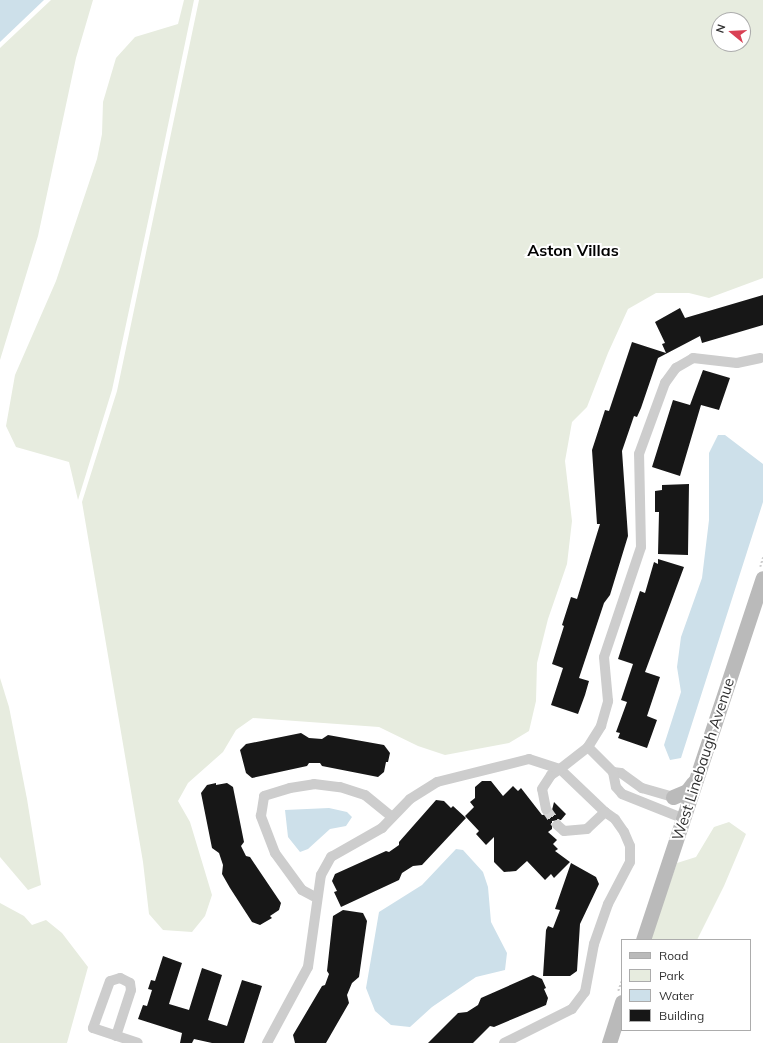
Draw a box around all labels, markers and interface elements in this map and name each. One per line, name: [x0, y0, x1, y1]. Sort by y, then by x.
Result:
north arrow: [711, 12, 751, 52]
text: N: [713, 22, 728, 35]
district label: Aston Villas: [527, 240, 619, 260]
street label: West Linebaugh Avenue: [668, 675, 738, 843]
legend: [621, 939, 751, 1031]
text: Road: [659, 948, 688, 963]
text: Park: [659, 968, 684, 983]
text: Water: [659, 988, 694, 1003]
text: Building: [659, 1008, 704, 1023]

